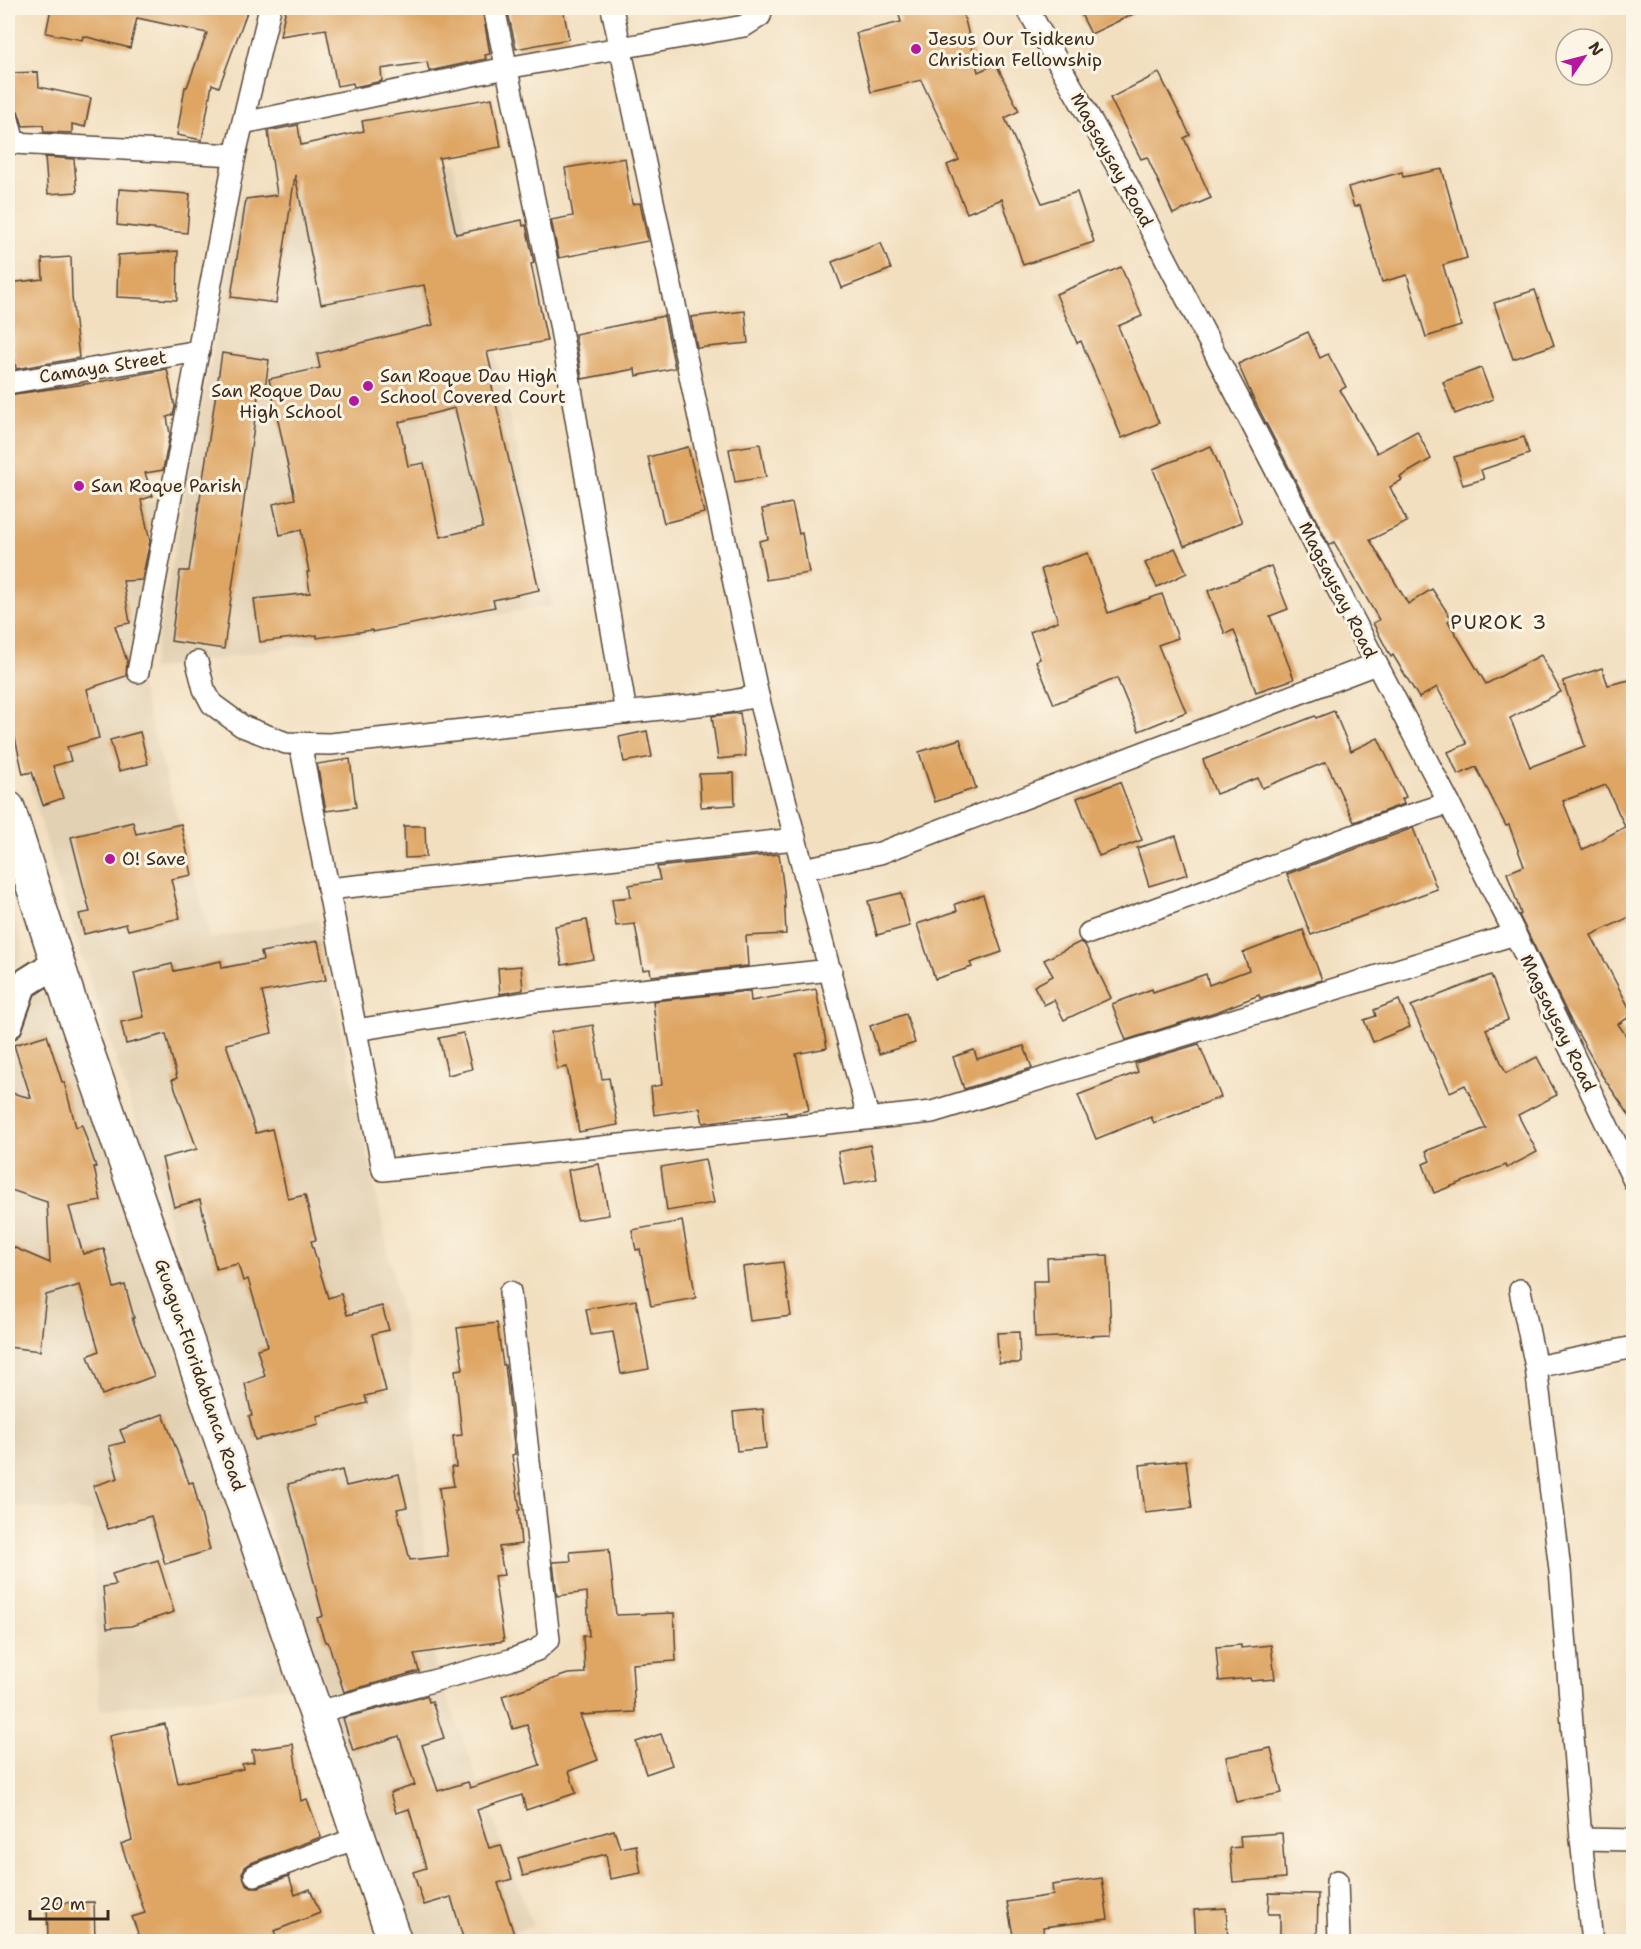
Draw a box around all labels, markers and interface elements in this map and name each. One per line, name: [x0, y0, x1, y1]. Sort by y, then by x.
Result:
place label: Jesus Our Tsidkenu Christian Fellowship: [928, 27, 1102, 72]
north arrow: [1554, 27, 1614, 87]
text: N: [1584, 37, 1608, 60]
marker: Jesus Our Tsidkenu Christian Fellowship: [909, 42, 923, 56]
street label: Magsaysay Road: [1065, 89, 1159, 231]
street label: Camaya Street: [38, 345, 169, 389]
place label: San Roque Dau High School Covered Court: [380, 364, 566, 409]
place label: San Roque Dau High School: [211, 379, 343, 424]
marker: San Roque Dau High School Covered Court: [361, 379, 375, 393]
marker: San Roque Dau High School: [347, 394, 361, 408]
place label: San Roque Parish: [91, 474, 242, 498]
marker: San Roque Parish: [72, 479, 86, 493]
street label: Magsaysay Road: [1293, 518, 1383, 662]
district label: PUROK 3: [1450, 609, 1548, 635]
place label: O! Save: [122, 847, 186, 871]
marker: O! Save: [103, 852, 117, 866]
street label: Magsaysay Road: [1514, 950, 1602, 1096]
street label: Guagua-Floridablanca Road: [149, 1256, 251, 1494]
scale bar: [30, 1883, 108, 1921]
text: 20 m: [39, 1892, 85, 1916]

